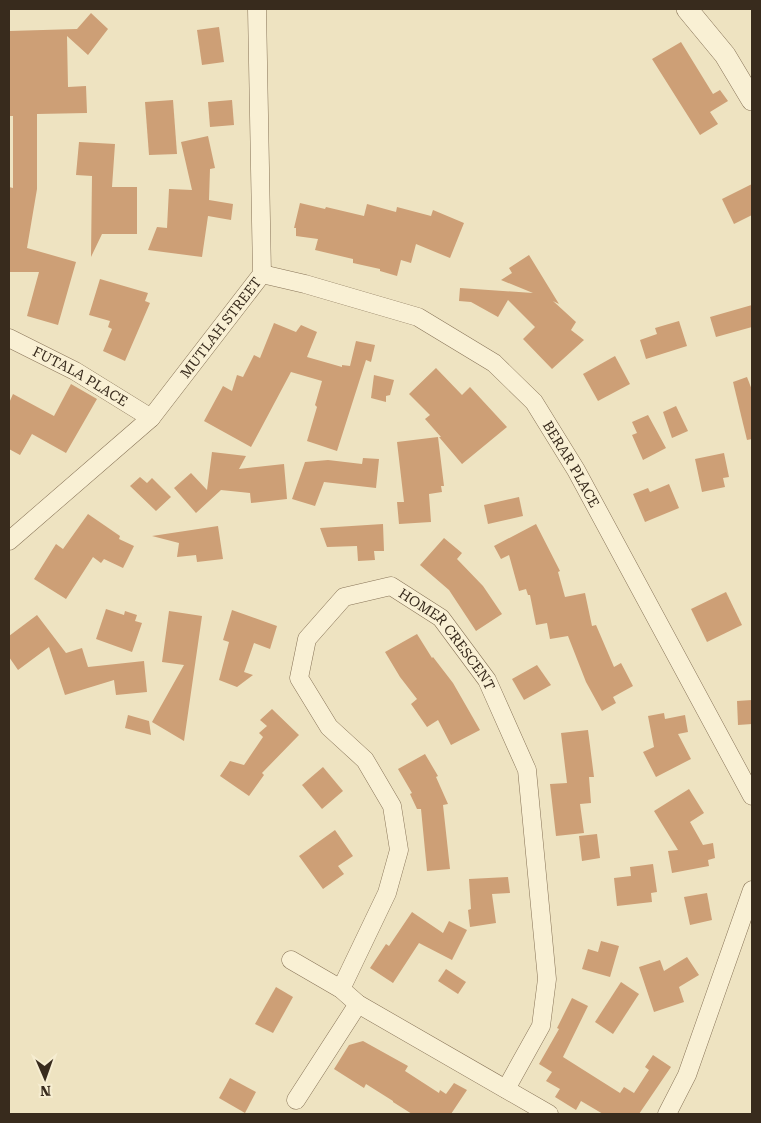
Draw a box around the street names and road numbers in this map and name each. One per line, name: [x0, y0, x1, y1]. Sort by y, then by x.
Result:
street label: MUTLAH STREET: [177, 274, 264, 381]
street label: FUTALA PLACE: [30, 343, 131, 410]
street label: BERAR PLACE: [540, 418, 603, 510]
street label: HOMER CRESCENT: [396, 585, 498, 692]

